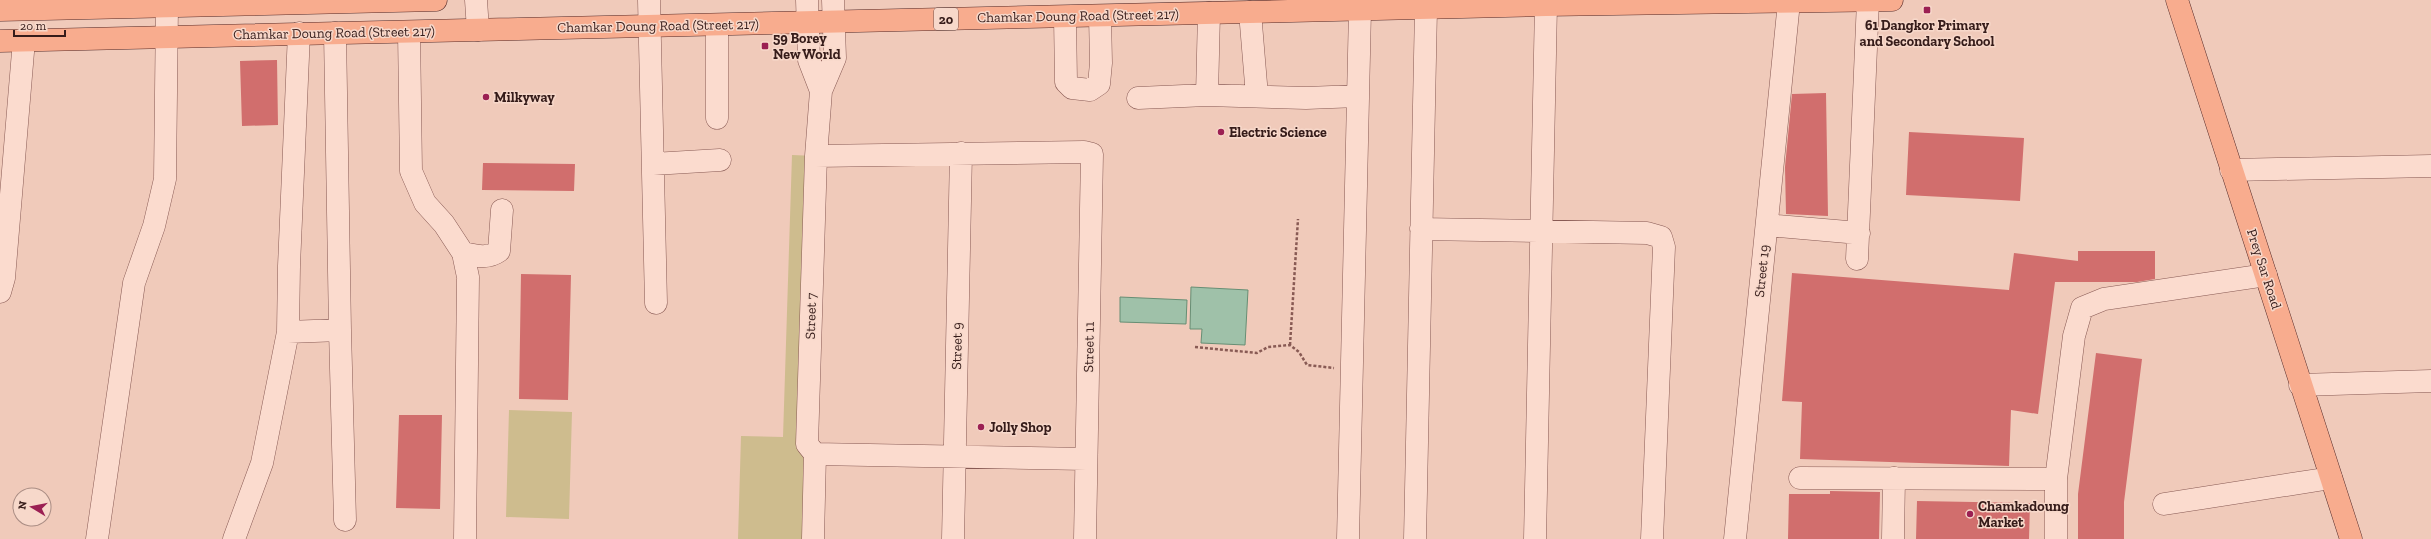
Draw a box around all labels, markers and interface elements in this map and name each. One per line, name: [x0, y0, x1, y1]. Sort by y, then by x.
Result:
marker: 61 Dangkor Primary and Secondary School: [1922, 5, 1932, 15]
street label: Chamkar Doung Road (Street 217): [977, 6, 1179, 26]
road number: 20: [934, 8, 958, 30]
scale bar: [14, 12, 65, 38]
street label: Chamkar Doung Road (Street 217): [557, 16, 759, 36]
place label: 61 Dangkor Primary and Secondary School: [1860, 17, 1994, 50]
text: 20 m: [20, 19, 47, 33]
street label: Chamkar Doung Road (Street 217): [233, 23, 435, 43]
place label: 59 Borey New World: [773, 30, 841, 63]
marker: 59 Borey New World: [760, 41, 770, 51]
place label: Milkyway: [494, 89, 555, 106]
marker: Milkyway: [481, 92, 491, 102]
place label: Electric Science: [1229, 124, 1327, 141]
marker: Electric Science: [1216, 127, 1226, 137]
street label: Prey Sar Road: [2243, 227, 2285, 312]
street label: Street 19: [1751, 244, 1773, 298]
street label: Street 7: [802, 292, 820, 340]
street label: Street 11: [1080, 321, 1098, 373]
street label: Street 9: [948, 322, 966, 370]
place label: Jolly Shop: [989, 419, 1051, 436]
marker: Jolly Shop: [976, 422, 986, 432]
north arrow: [12, 487, 52, 527]
place label: Chamkadoung Market: [1978, 498, 2069, 531]
text: N: [16, 499, 30, 511]
marker: Chamkadoung Market: [1965, 509, 1975, 519]

